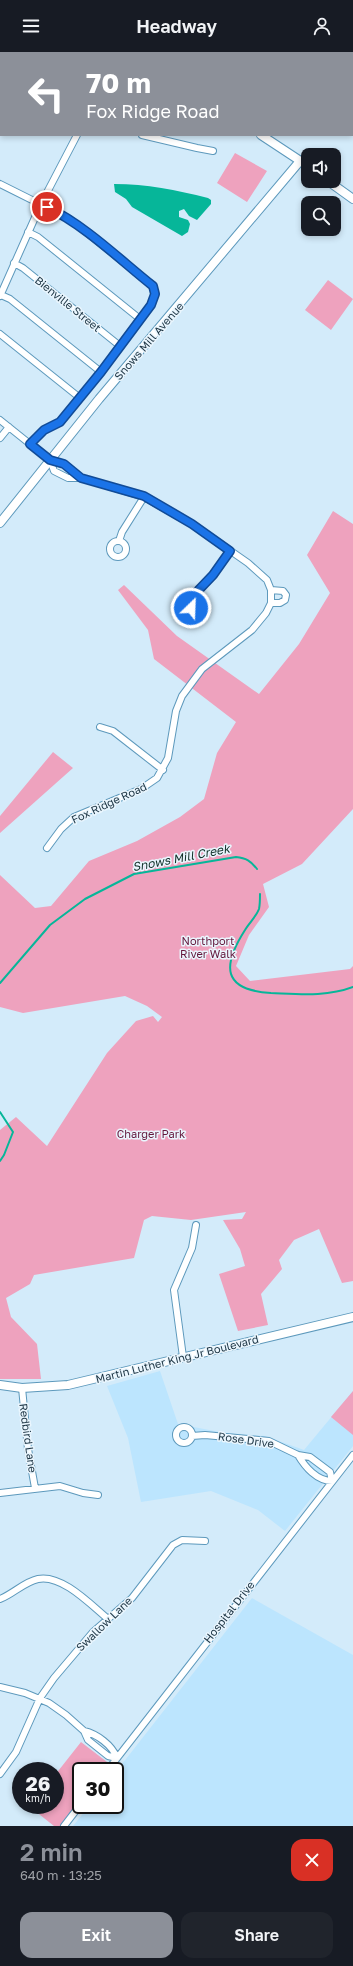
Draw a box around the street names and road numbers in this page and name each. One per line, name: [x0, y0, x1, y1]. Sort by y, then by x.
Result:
street label: Bienville Street: [33, 273, 104, 334]
street label: Snows Mill Avenue: [111, 299, 186, 382]
street label: Fox Ridge Road: [69, 779, 149, 826]
street label: Martin Luther King Jr Boulevard: [94, 1332, 260, 1385]
street label: Redbird Lane: [17, 1403, 40, 1473]
street label: Rose Drive: [217, 1429, 275, 1450]
street label: Hospital Drive: [201, 1578, 257, 1645]
street label: Swallow Lane: [73, 1594, 134, 1654]

